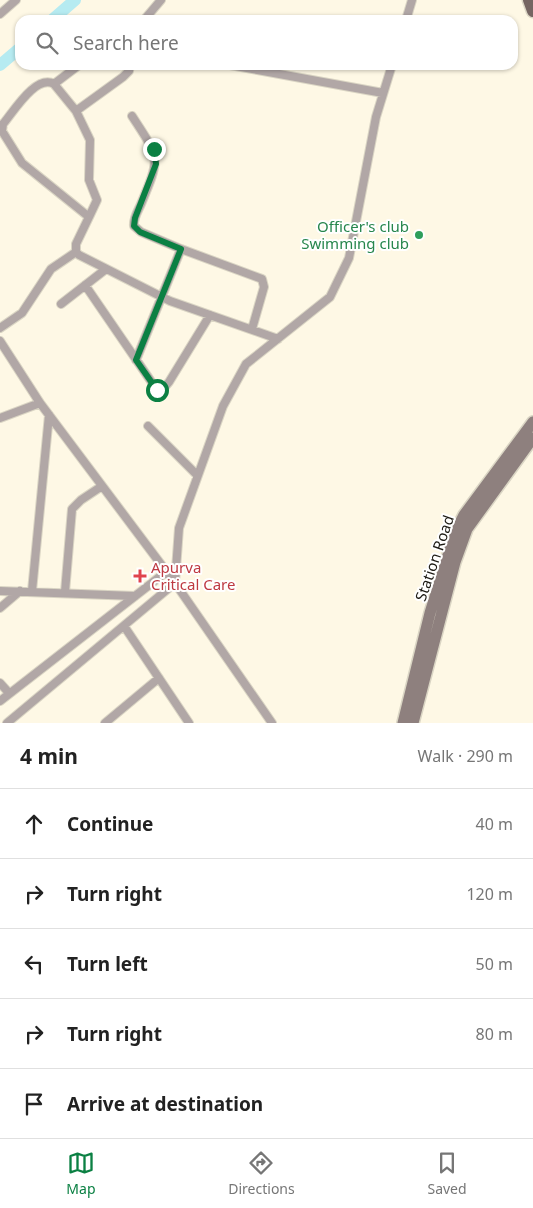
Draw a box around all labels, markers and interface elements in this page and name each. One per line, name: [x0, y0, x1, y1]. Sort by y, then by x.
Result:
search box: [15, 15, 518, 70]
icon: search: [33, 29, 61, 57]
text: Search here: [73, 30, 179, 56]
route end: [143, 138, 166, 161]
place label: Officer's club Swimming club: [301, 216, 409, 253]
marker: Officer's club Swimming club: [413, 229, 425, 241]
route start: [146, 379, 169, 402]
street label: Station Road: [410, 512, 458, 604]
place label: Apurva Critical Care: [151, 557, 235, 594]
marker: Apurva Critical Care: [133, 569, 147, 583]
text: 4 min: [20, 742, 78, 770]
text: Walk · 290 m: [418, 745, 513, 767]
icon: ahead: [20, 810, 48, 838]
text: Continue: [67, 811, 153, 837]
text: 40 m: [476, 813, 513, 835]
icon: right: [20, 880, 48, 908]
text: Turn right: [67, 881, 162, 907]
text: 120 m: [466, 883, 513, 905]
icon: left: [20, 950, 48, 978]
text: Turn left: [67, 951, 148, 977]
text: 50 m: [476, 953, 513, 975]
icon: right: [20, 1020, 48, 1048]
text: Turn right: [67, 1021, 162, 1047]
text: 80 m: [476, 1023, 513, 1045]
icon: arrive: [20, 1090, 48, 1118]
text: Arrive at destination: [67, 1091, 263, 1117]
tab: Map: [66, 1149, 96, 1198]
tab: Directions: [228, 1149, 295, 1198]
tab: Saved: [427, 1149, 467, 1198]

